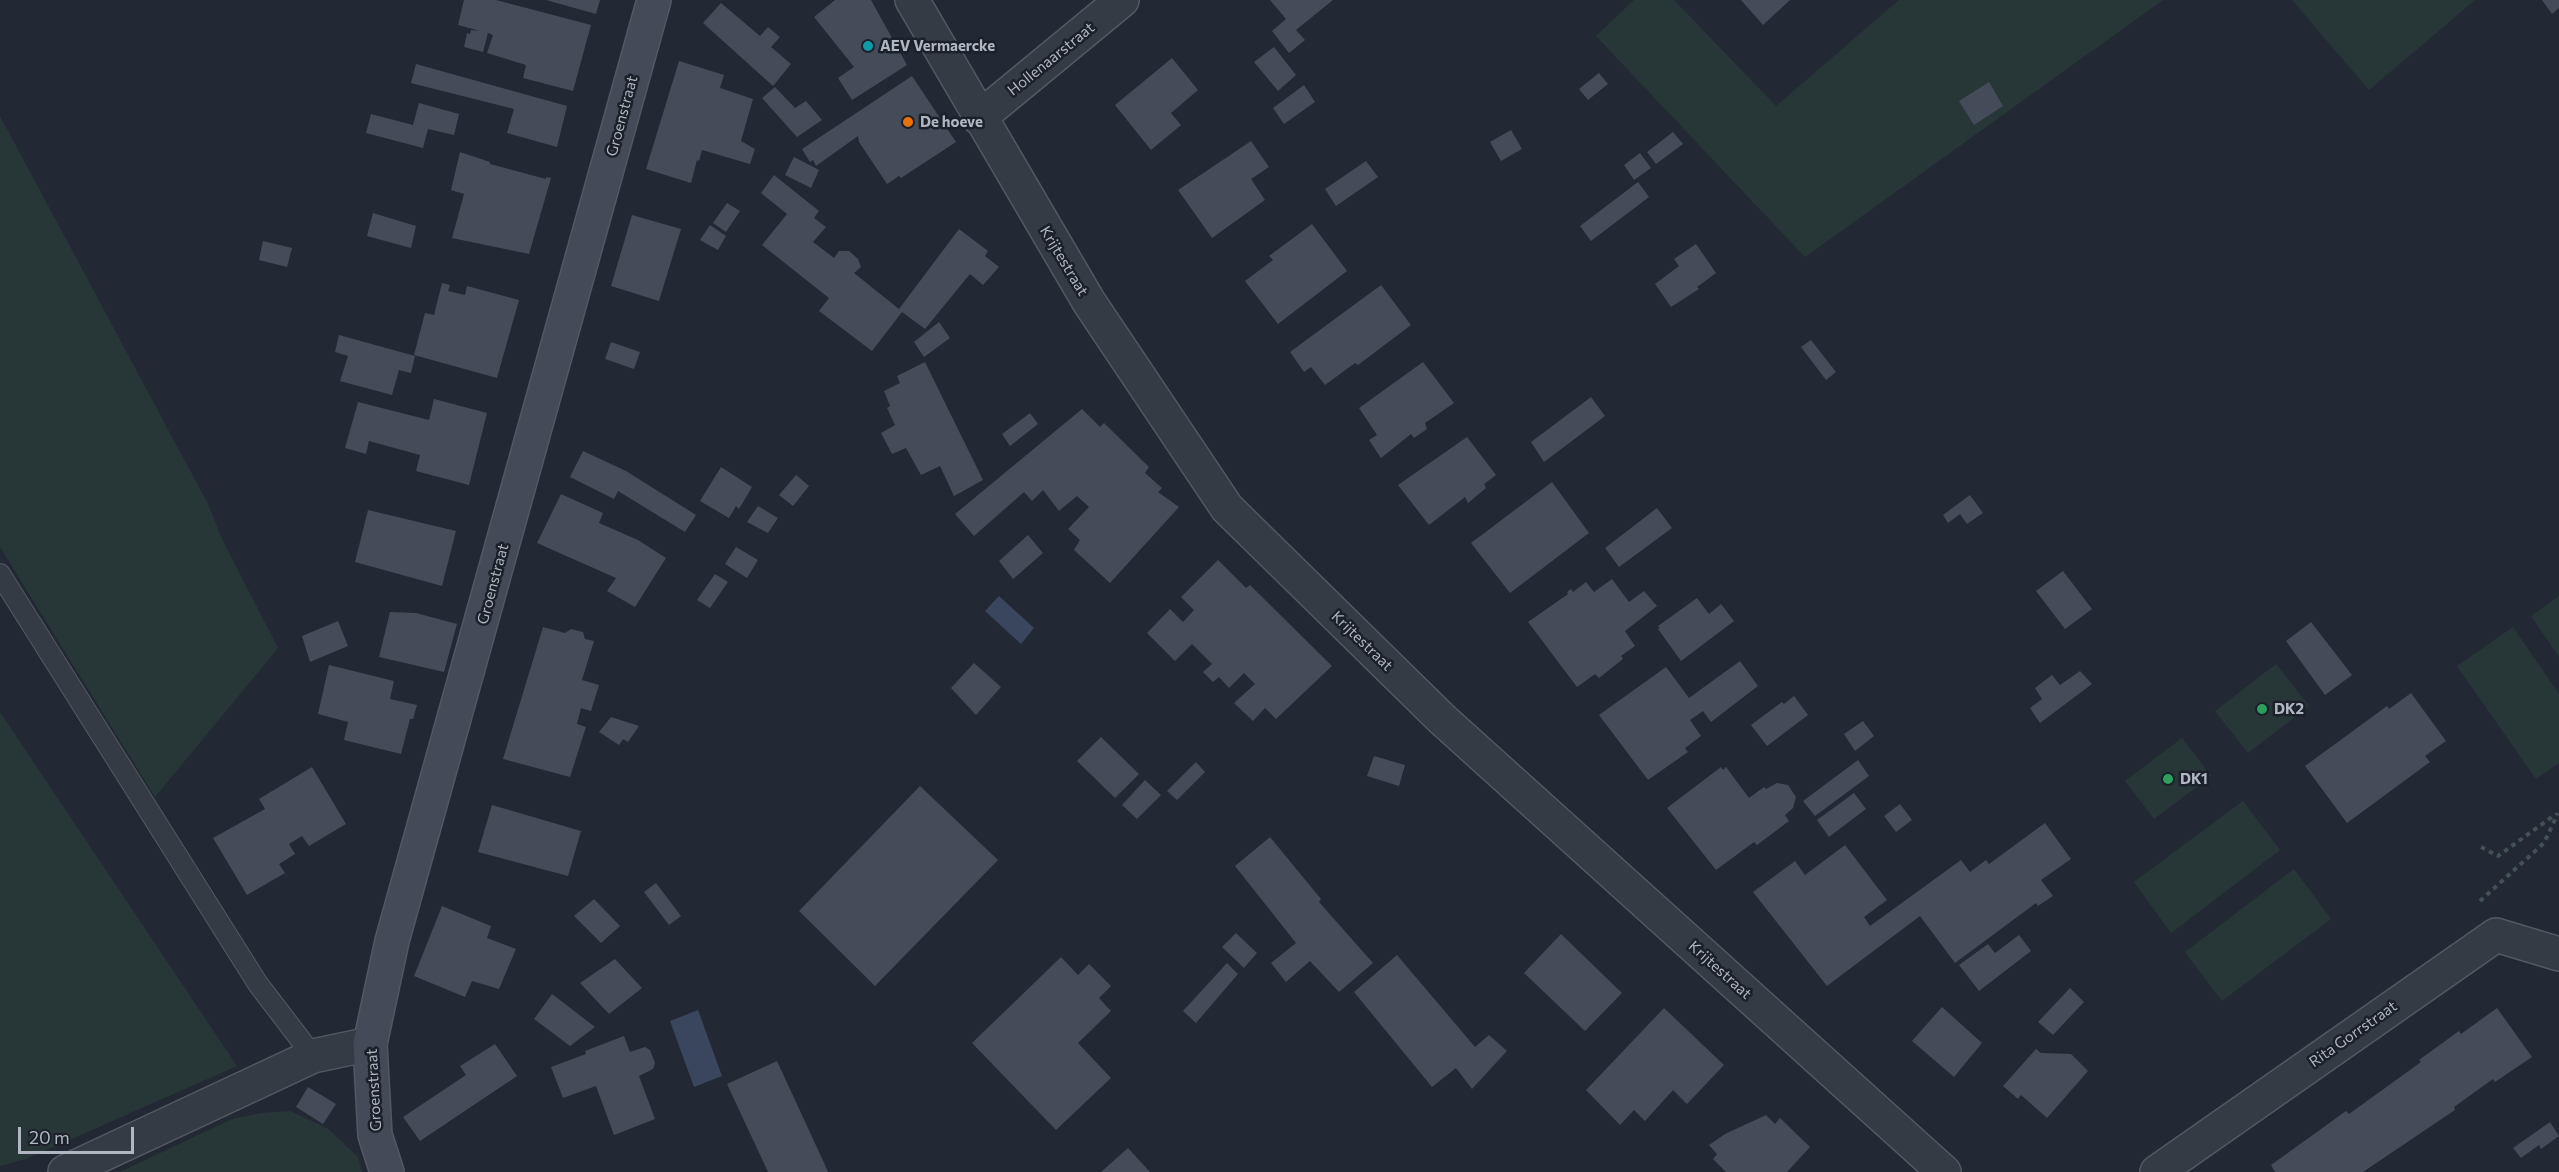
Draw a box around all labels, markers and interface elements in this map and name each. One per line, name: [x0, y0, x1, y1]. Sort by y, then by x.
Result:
street label: Hollenaarstraat: [1004, 19, 1098, 99]
place label: AEV Vermaercke: [880, 37, 995, 55]
marker: AEV Vermaercke: [861, 39, 875, 53]
street label: Groenstraat: [603, 74, 641, 158]
place label: De hoeve: [920, 113, 983, 131]
marker: De hoeve: [901, 115, 915, 129]
street label: Krijtestraat: [1036, 223, 1092, 299]
street label: Groenstraat: [474, 542, 512, 626]
street label: Krijtestraat: [1328, 607, 1396, 675]
place label: DK2: [2274, 700, 2304, 718]
marker: DK2: [2255, 702, 2269, 716]
place label: DK1: [2180, 770, 2208, 788]
marker: DK1: [2161, 772, 2175, 786]
street label: Krijtestraat: [1685, 937, 1755, 1003]
street label: Rita Gorrstraat: [2306, 997, 2400, 1071]
street label: Groenstraat: [363, 1048, 385, 1132]
scale bar: [21, 1115, 136, 1153]
text: 20 m: [29, 1126, 70, 1148]

